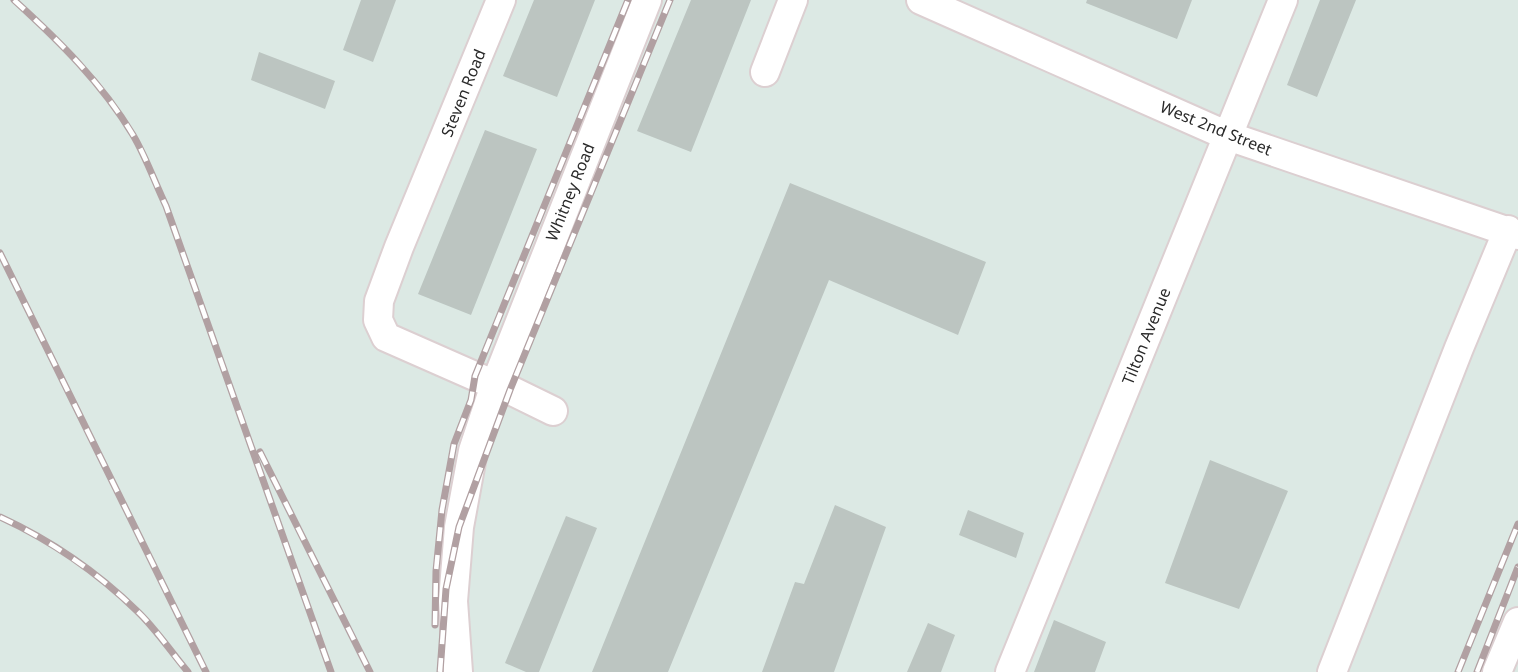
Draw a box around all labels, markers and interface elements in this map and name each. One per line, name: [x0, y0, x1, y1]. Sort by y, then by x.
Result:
street label: Steven Road: [435, 46, 491, 140]
street label: West 2nd Street: [1157, 96, 1275, 161]
street label: Whitney Road: [540, 140, 600, 244]
street label: Tilton Avenue: [1117, 284, 1175, 388]

